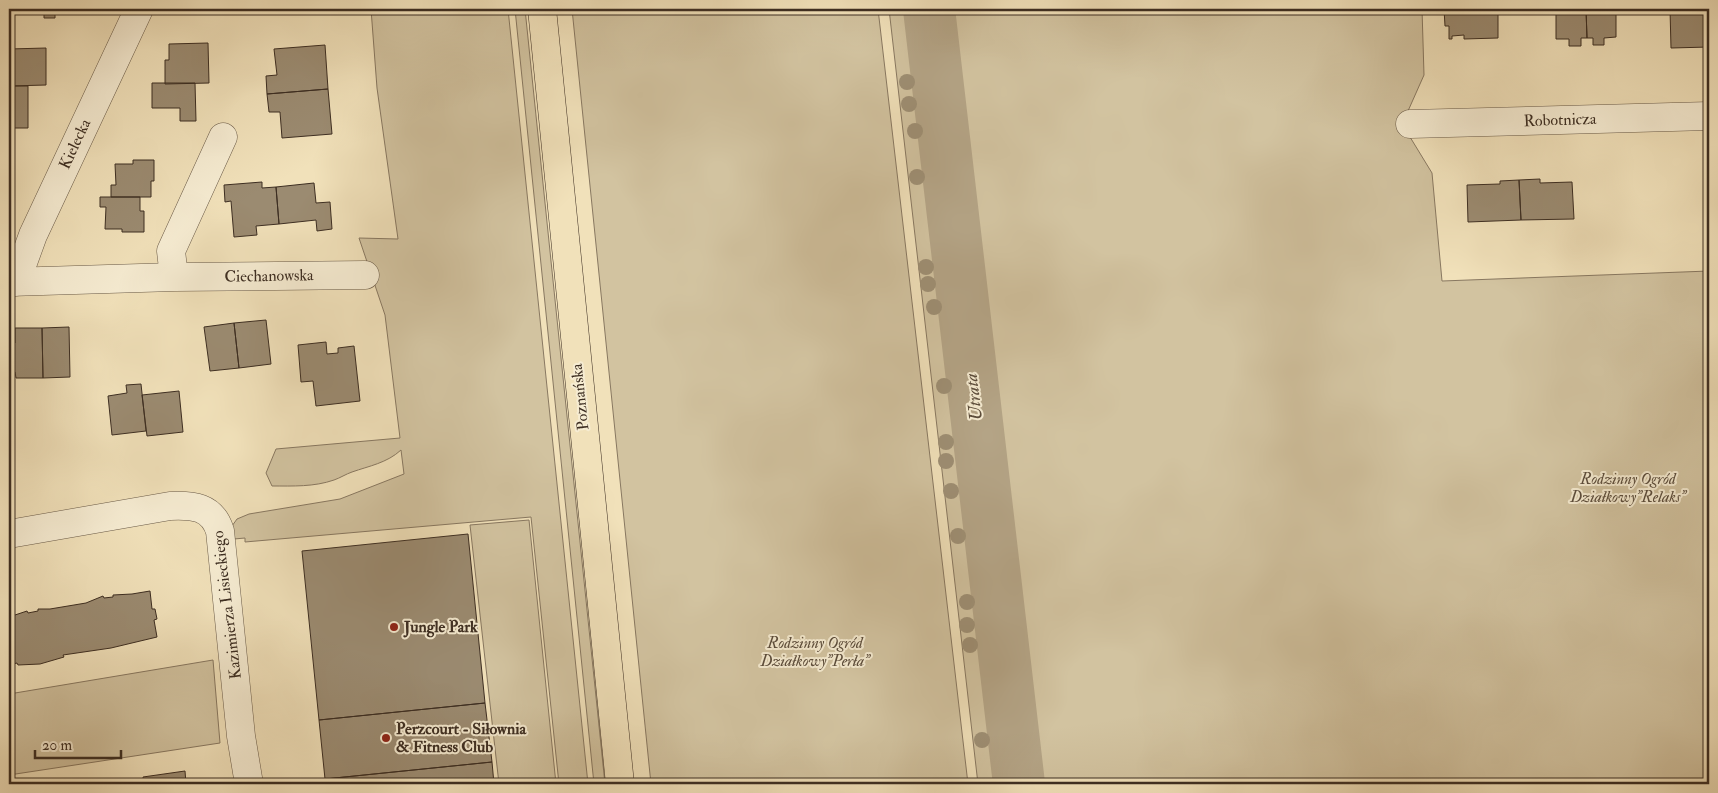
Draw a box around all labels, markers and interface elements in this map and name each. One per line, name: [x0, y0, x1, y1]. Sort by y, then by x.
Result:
street label: Robotnicza: [1523, 109, 1597, 131]
street label: Kielecka: [55, 115, 96, 172]
street label: Ciechanowska: [224, 265, 314, 287]
street label: Poznańska: [567, 362, 593, 431]
water label: Utrata: [960, 372, 988, 422]
park label: Rodzinny Ogród Działkowy"Relaks": [1569, 469, 1687, 507]
street label: Kazimierza Lisieckiego: [208, 529, 246, 680]
place label: Jungle Park: [403, 617, 478, 638]
marker: Jungle Park: [388, 621, 400, 633]
park label: Rodzinny Ogród Działkowy"Perła": [759, 633, 871, 671]
place label: Perzcourt - Siłownia & Fitness Club: [396, 719, 526, 757]
scale bar: [35, 728, 121, 760]
marker: Perzcourt - Siłownia & Fitness Club: [380, 732, 392, 744]
text: 20 m: [42, 736, 72, 755]

